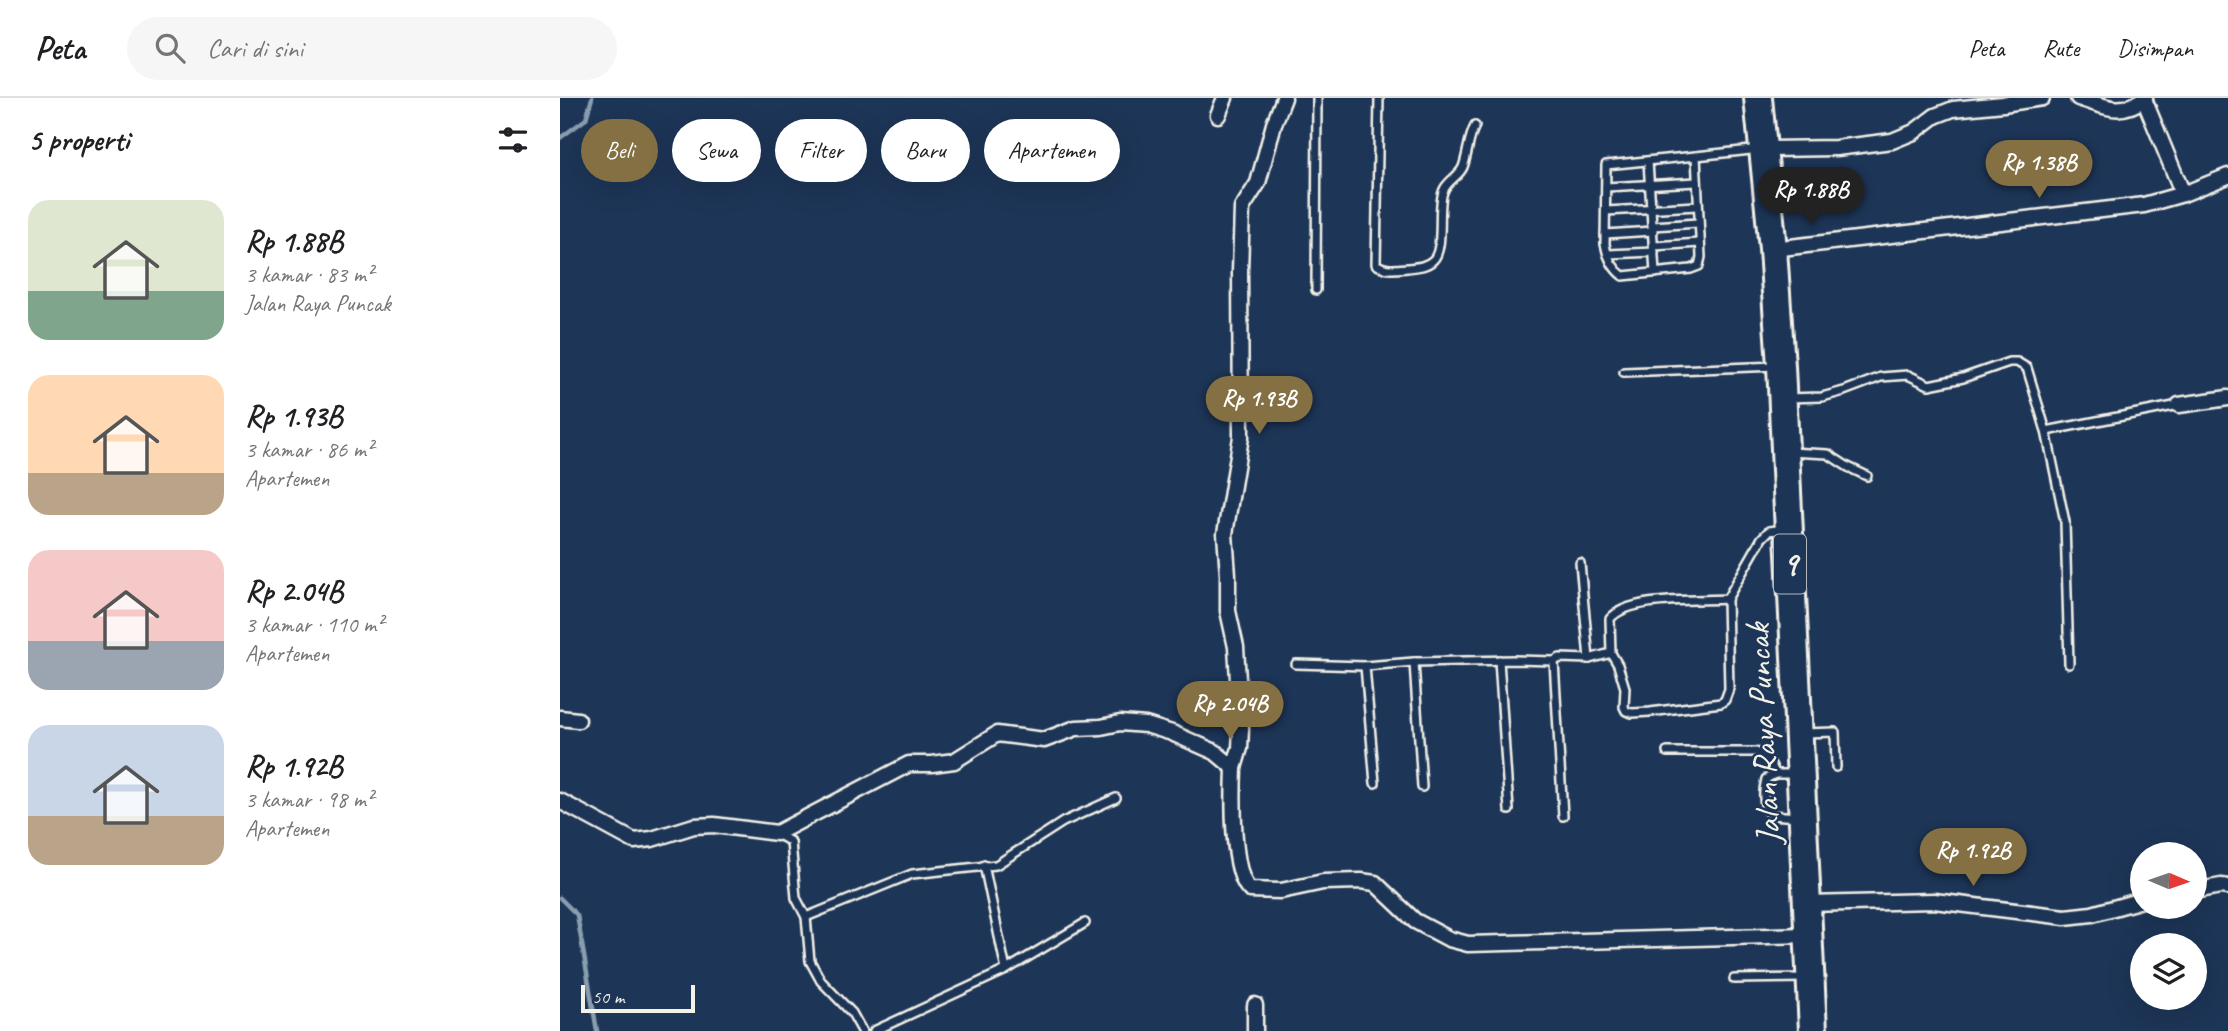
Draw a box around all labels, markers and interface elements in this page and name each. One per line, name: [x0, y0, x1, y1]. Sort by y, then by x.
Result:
search box: [127, 17, 617, 80]
text: Peta: [35, 27, 85, 69]
icon: search: [151, 29, 189, 67]
text: Cari di sini: [207, 32, 303, 65]
text: Peta: [1968, 33, 2004, 63]
text: Rute: [2042, 33, 2079, 63]
text: Disimpan: [2117, 33, 2193, 63]
chip: Beli: [581, 119, 658, 182]
chip: Sewa: [672, 119, 761, 182]
chip: Filter: [775, 119, 867, 182]
chip: Baru: [881, 119, 970, 182]
chip: Apartemen: [984, 119, 1120, 182]
text: 5 properti: [28, 121, 129, 159]
icon: filters: [494, 121, 532, 159]
pin: Rp 1.38B: [1967, 140, 2111, 200]
text: Rp 1.38B: [2002, 148, 2076, 177]
pin: Rp 1.88B: [1739, 167, 1883, 227]
text: Rp 1.88B: [1774, 175, 1848, 204]
text: Rp 1.88B: [245, 222, 343, 260]
icon: home: [84, 228, 168, 312]
text: 3 kamar · 83 m²: [245, 260, 373, 289]
text: Jalan Raya Puncak: [245, 289, 391, 318]
pin: Rp 1.93B: [1187, 376, 1331, 436]
text: Rp 1.93B: [1222, 384, 1296, 413]
text: Rp 1.93B: [245, 397, 342, 435]
icon: home: [84, 403, 168, 487]
text: 3 kamar · 86 m²: [245, 435, 373, 464]
text: Apartemen: [245, 464, 329, 493]
road number: 9: [1774, 534, 1806, 593]
text: Rp 2.04B: [245, 572, 343, 610]
icon: home: [84, 578, 168, 662]
text: 3 kamar · 110 m²: [245, 610, 383, 639]
street label: Jalan Raya Puncak: [1735, 620, 1791, 848]
text: Apartemen: [245, 639, 329, 668]
pin: Rp 2.04B: [1158, 682, 1302, 741]
text: Rp 2.04B: [1193, 689, 1267, 718]
text: Rp 1.92B: [245, 747, 342, 785]
icon: home: [84, 753, 168, 837]
text: 3 kamar · 98 m²: [245, 785, 373, 814]
text: Apartemen: [245, 814, 329, 843]
pin: Rp 1.92B: [1901, 828, 2045, 888]
text: Rp 1.92B: [1936, 836, 2010, 865]
north arrow: [2130, 842, 2207, 919]
map controls: [2130, 842, 2207, 1010]
button: layers: [2130, 933, 2207, 1010]
scale bar: [581, 982, 695, 1014]
text: 50 m: [592, 985, 624, 1009]

